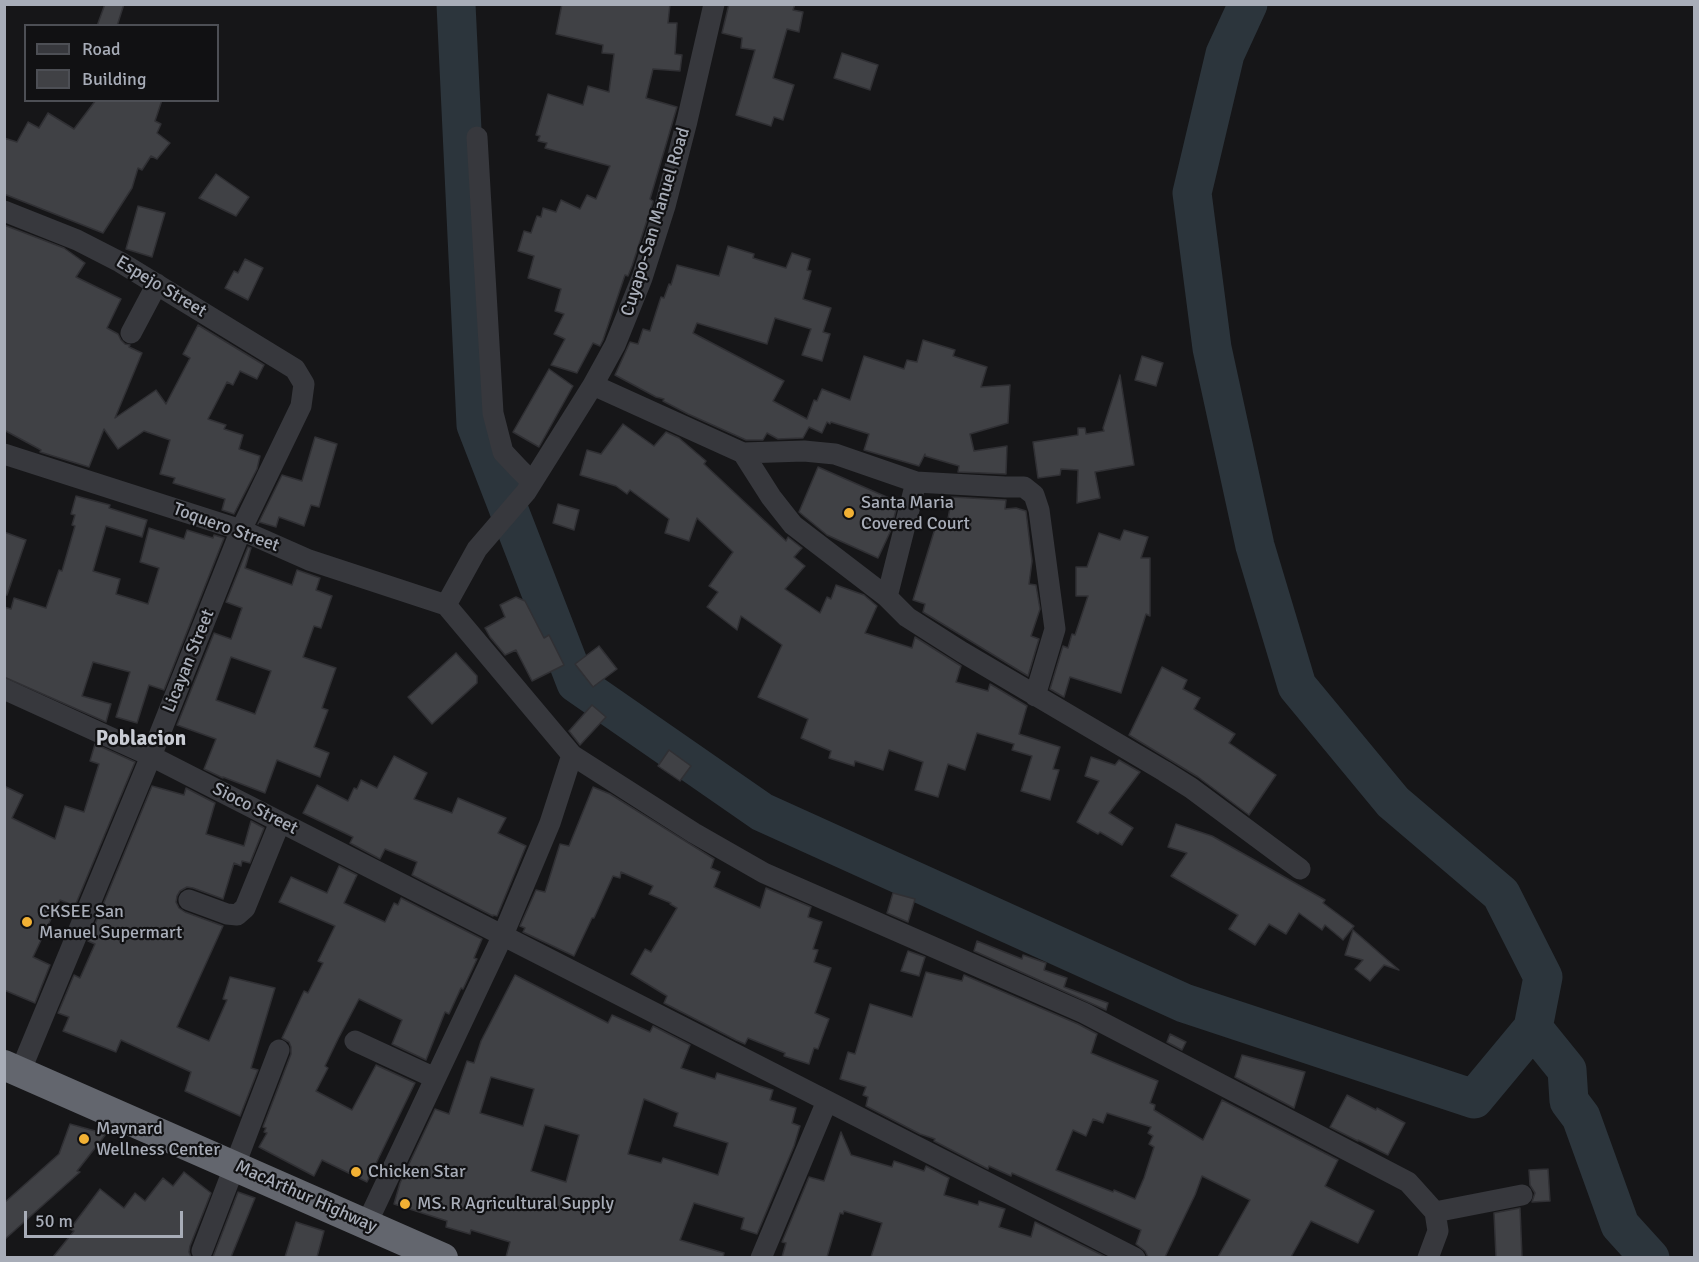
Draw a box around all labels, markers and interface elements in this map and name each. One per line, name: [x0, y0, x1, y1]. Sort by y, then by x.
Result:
legend: [24, 24, 219, 102]
text: Road: [82, 38, 121, 60]
text: Building: [82, 68, 146, 90]
street label: Cuyapo-San Manuel Road: [617, 125, 695, 319]
street label: Espejo Street: [112, 252, 210, 322]
place label: Santa Maria Covered Court: [861, 492, 970, 534]
street label: Toquero Street: [170, 499, 282, 557]
marker: Santa Maria Covered Court: [842, 506, 856, 520]
street label: Licayan Street: [159, 606, 219, 716]
district label: Poblacion: [96, 726, 186, 752]
street label: Sioco Street: [209, 778, 301, 840]
place label: CKSEE San Manuel Supermart: [39, 901, 182, 944]
marker: CKSEE San Manuel Supermart: [20, 915, 34, 929]
place label: Maynard Wellness Center: [96, 1118, 220, 1160]
marker: Maynard Wellness Center: [77, 1132, 91, 1146]
street label: MacArthur Highway: [232, 1156, 380, 1238]
place label: Chicken Star: [368, 1161, 466, 1183]
marker: Chicken Star: [349, 1165, 363, 1179]
place label: MS. R Agricultural Supply: [417, 1193, 614, 1215]
marker: MS. R Agricultural Supply: [398, 1197, 412, 1211]
scale bar: [27, 1199, 186, 1237]
text: 50 m: [35, 1210, 73, 1232]

